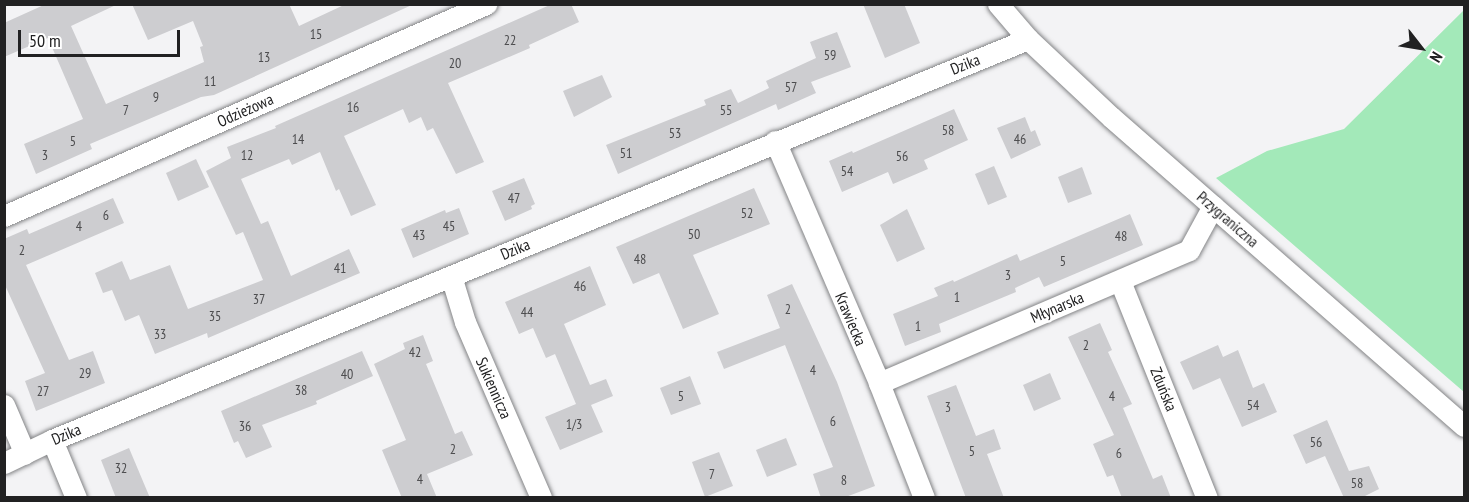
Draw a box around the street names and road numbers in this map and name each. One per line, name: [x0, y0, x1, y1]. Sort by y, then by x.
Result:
street label: Dzika: [948, 49, 982, 79]
street label: Odzieżowa: [214, 89, 276, 131]
street label: Przygraniczna: [1193, 187, 1263, 251]
street label: Dzika: [497, 234, 533, 264]
street label: Młynarska: [1028, 287, 1086, 327]
street label: Krawiecka: [831, 289, 871, 349]
street label: Sukiennicza: [472, 354, 516, 422]
street label: Zduńska: [1146, 364, 1182, 414]
street label: Dzika: [48, 419, 84, 449]

